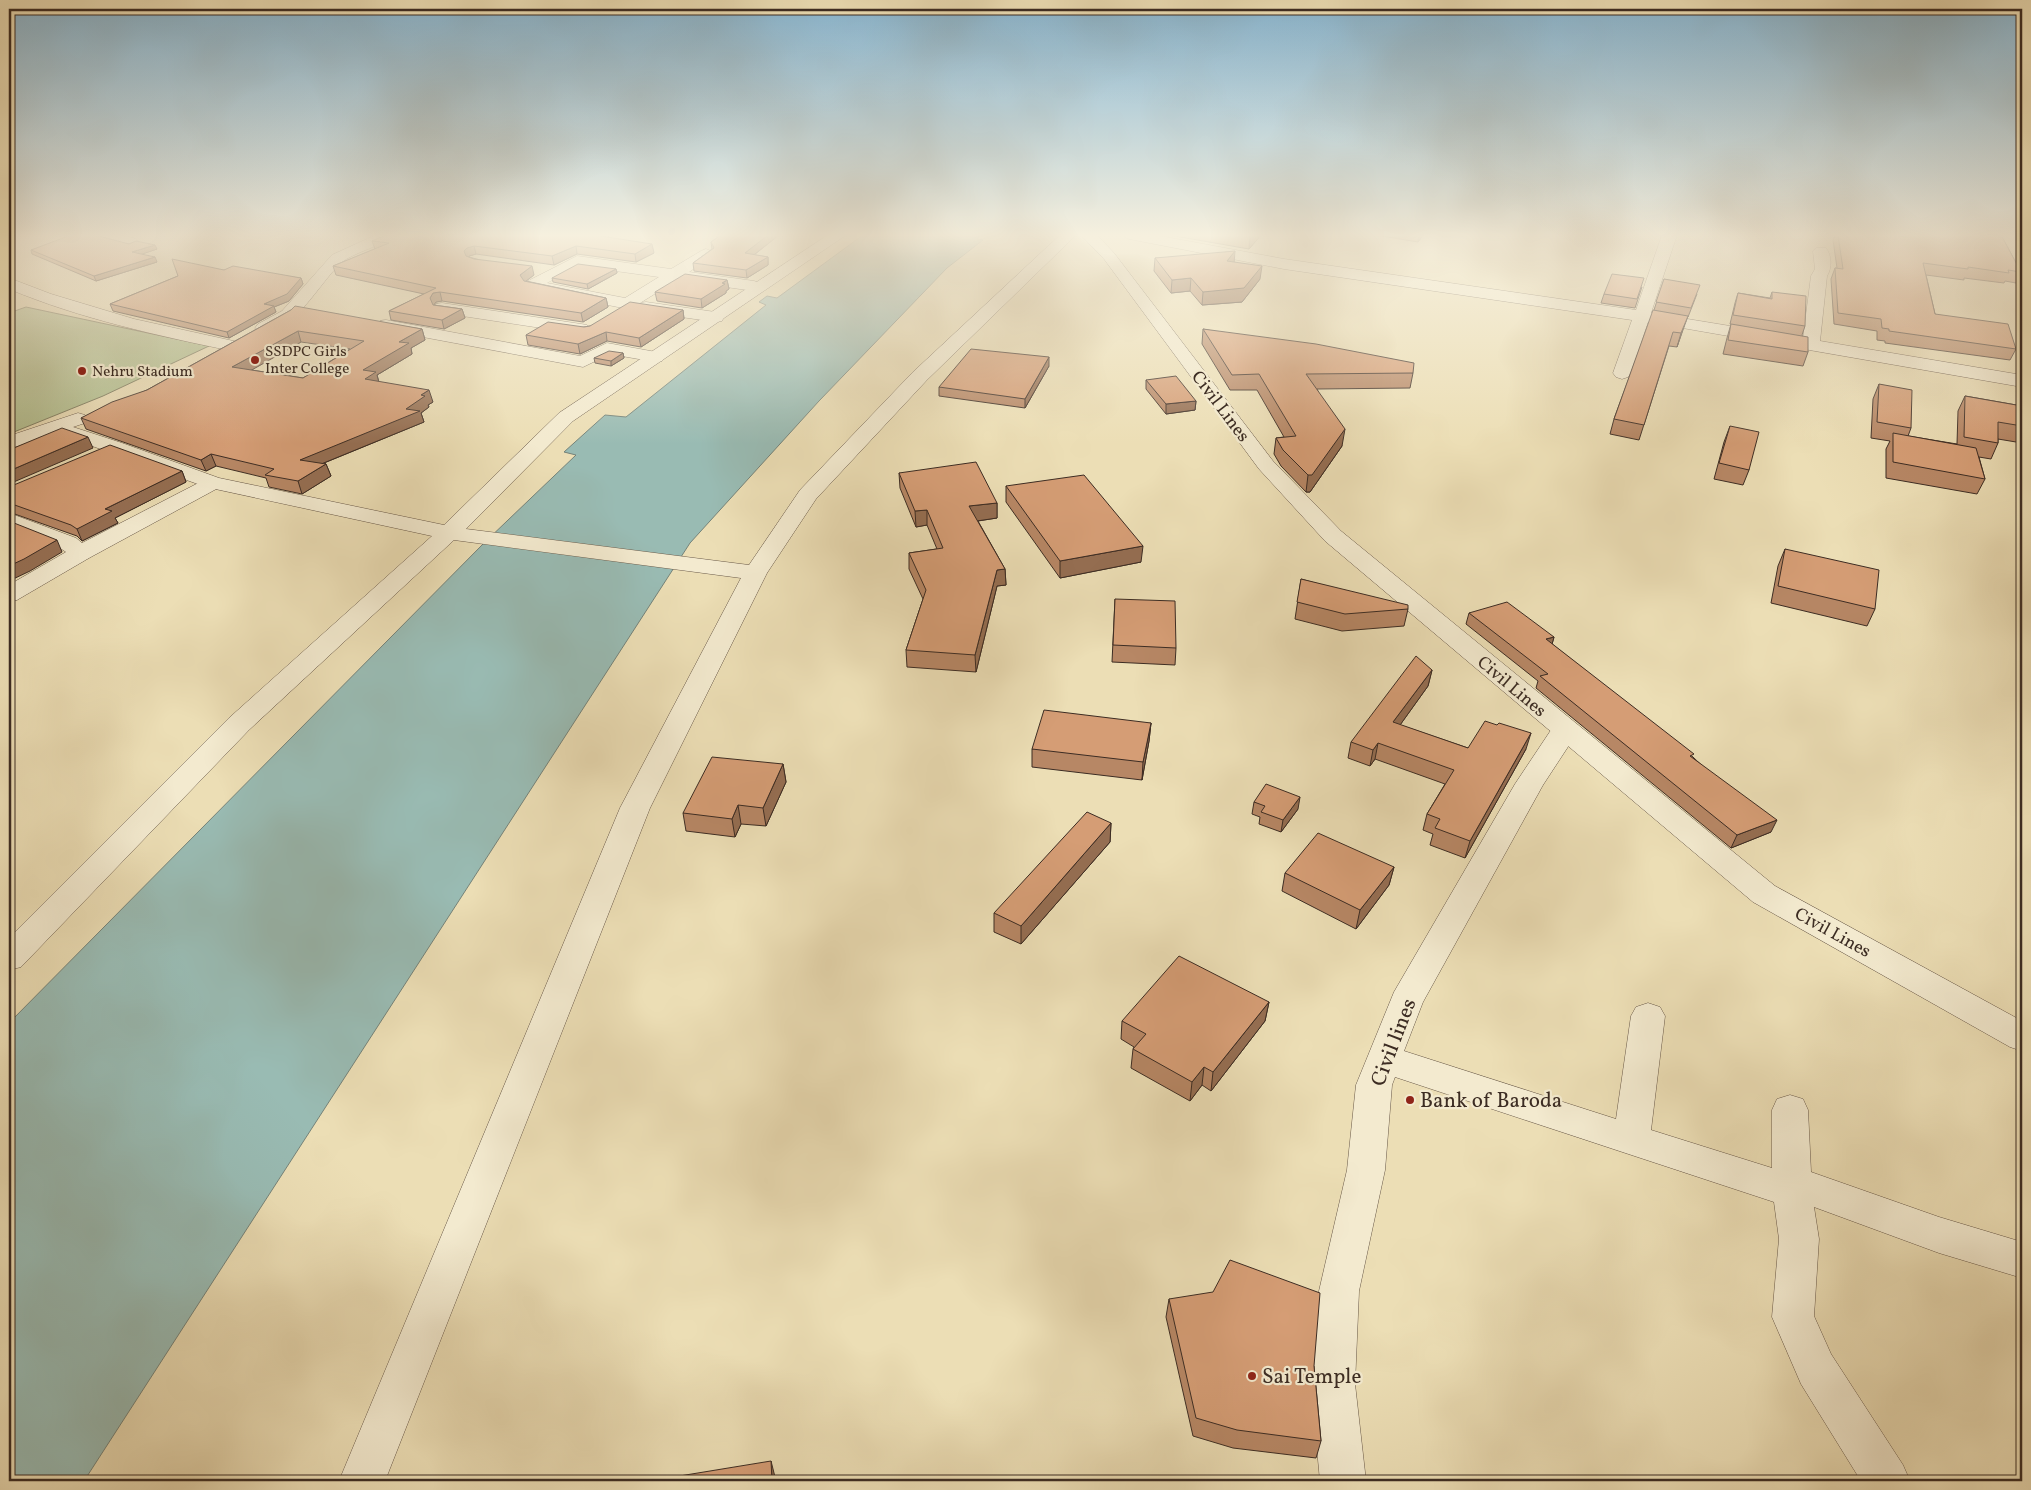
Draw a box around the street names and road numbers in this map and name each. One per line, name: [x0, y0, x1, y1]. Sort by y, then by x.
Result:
street label: Civil Lines: [1185, 366, 1255, 448]
street label: Civil Lines: [1471, 651, 1551, 724]
street label: Civil Lines: [1790, 902, 1875, 965]
street label: Civil lines: [1364, 994, 1424, 1091]

